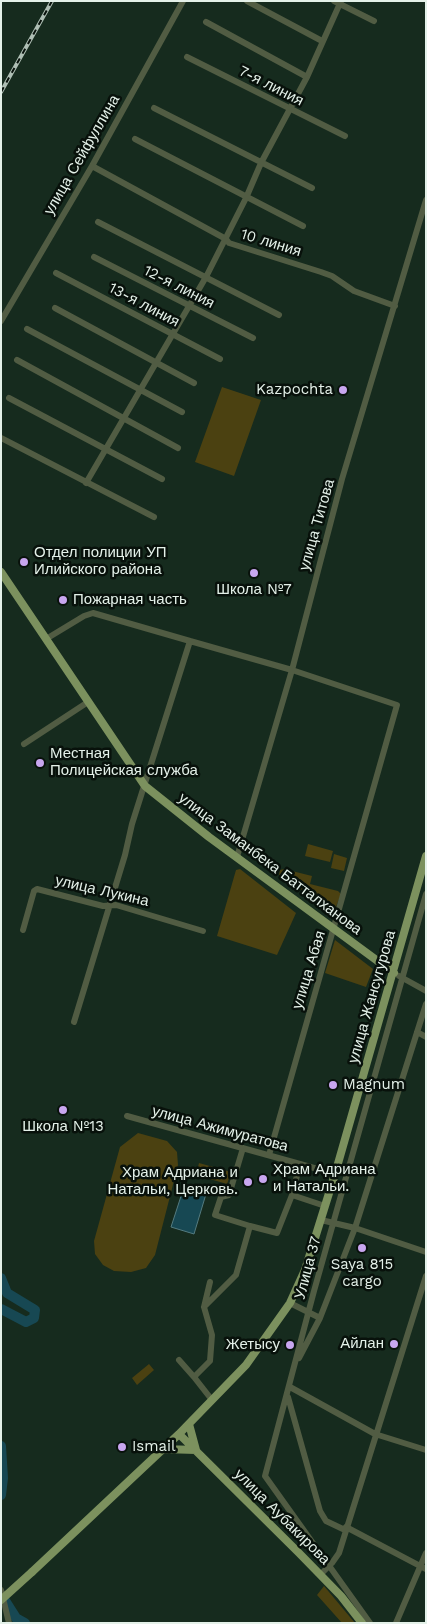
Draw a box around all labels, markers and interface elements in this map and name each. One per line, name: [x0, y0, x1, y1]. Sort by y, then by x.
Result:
street label: 7-я линия: [236, 62, 306, 110]
street label: улица Сейфуллина: [40, 92, 124, 218]
street label: 10 линия: [239, 225, 303, 261]
street label: 12-я линия: [141, 261, 217, 313]
street label: 13-я линия: [106, 279, 182, 331]
place label: Kazpochta: [256, 381, 333, 399]
marker: Kazpochta: [337, 384, 349, 396]
street label: улица Титова: [295, 477, 339, 573]
place label: Отдел полиции УП Илийского района: [34, 544, 167, 579]
marker: Отдел полиции УП Илийского района: [18, 556, 30, 568]
marker: Школа №7: [248, 567, 260, 579]
place label: Школа №7: [216, 581, 292, 599]
place label: Пожарная часть: [73, 591, 187, 609]
marker: Пожарная часть: [57, 594, 69, 606]
place label: Местная Полицейская служба: [50, 745, 198, 780]
marker: Местная Полицейская служба: [34, 757, 46, 769]
street label: улица Заманбека Батталханова: [175, 789, 365, 939]
street label: улица Лукина: [53, 871, 151, 911]
street label: улица Жансугурова: [344, 928, 400, 1066]
street label: улица Абая: [289, 929, 329, 1011]
place label: Magnum: [343, 1076, 405, 1094]
marker: Magnum: [327, 1079, 339, 1091]
street label: улица Ажимуратова: [150, 1102, 290, 1156]
marker: Школа №13: [57, 1104, 69, 1116]
place label: Школа №13: [22, 1118, 104, 1136]
place label: Храм Адриана и Натальи.: [273, 1161, 376, 1196]
place label: Храм Адриана и Натальи, Церковь.: [107, 1164, 238, 1199]
marker: Храм Адриана и Натальи.: [257, 1173, 269, 1185]
marker: Храм Адриана и Натальи, Церковь.: [242, 1176, 254, 1188]
street label: Улица 37: [291, 1235, 325, 1301]
marker: Saya 815 cargo: [356, 1242, 368, 1254]
place label: Saya 815 cargo: [331, 1256, 393, 1291]
place label: Айлан: [340, 1335, 384, 1353]
place label: Жетысу: [226, 1336, 280, 1354]
marker: Айлан: [388, 1338, 400, 1350]
marker: Жетысу: [284, 1339, 296, 1351]
place label: Ismail: [132, 1438, 176, 1456]
marker: Ismail: [116, 1441, 128, 1453]
street label: улица Аубакирова: [230, 1465, 334, 1569]

